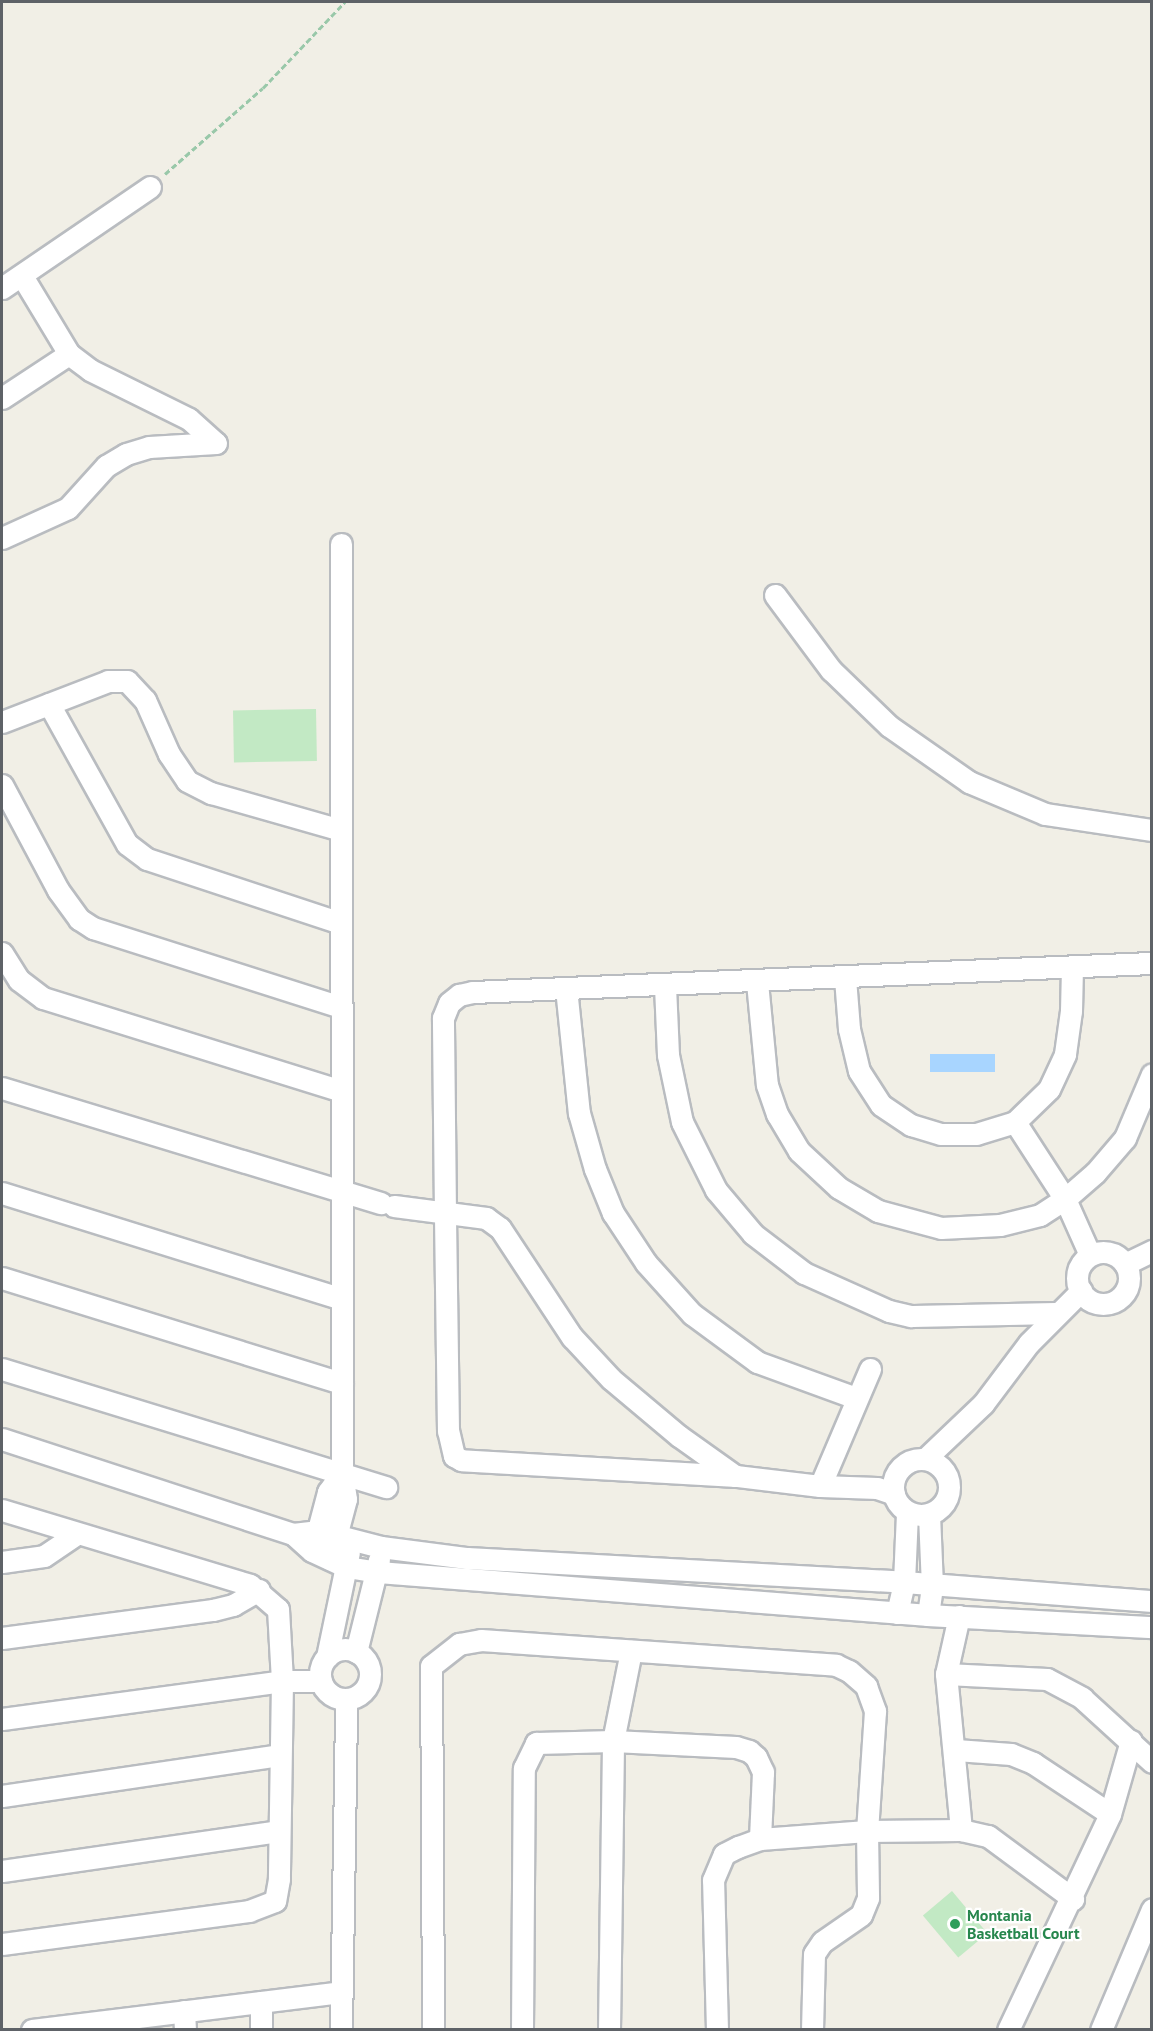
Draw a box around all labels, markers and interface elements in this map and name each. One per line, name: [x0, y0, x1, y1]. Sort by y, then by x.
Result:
place label: Montania Basketball Court: [967, 1905, 1080, 1943]
marker: Montania Basketball Court: [948, 1917, 962, 1931]

